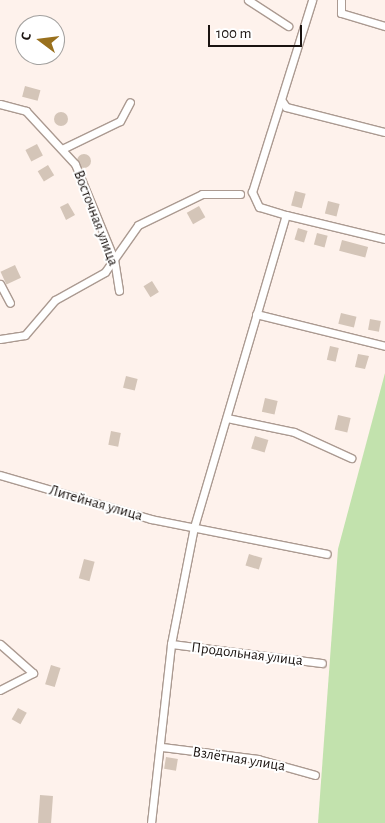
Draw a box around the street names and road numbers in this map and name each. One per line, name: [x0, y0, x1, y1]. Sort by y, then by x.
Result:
street label: Восточная улица: [70, 168, 122, 268]
street label: Литейная улица: [47, 481, 145, 525]
street label: Продольная улица: [190, 638, 304, 670]
street label: Взлётная улица: [191, 743, 287, 775]

